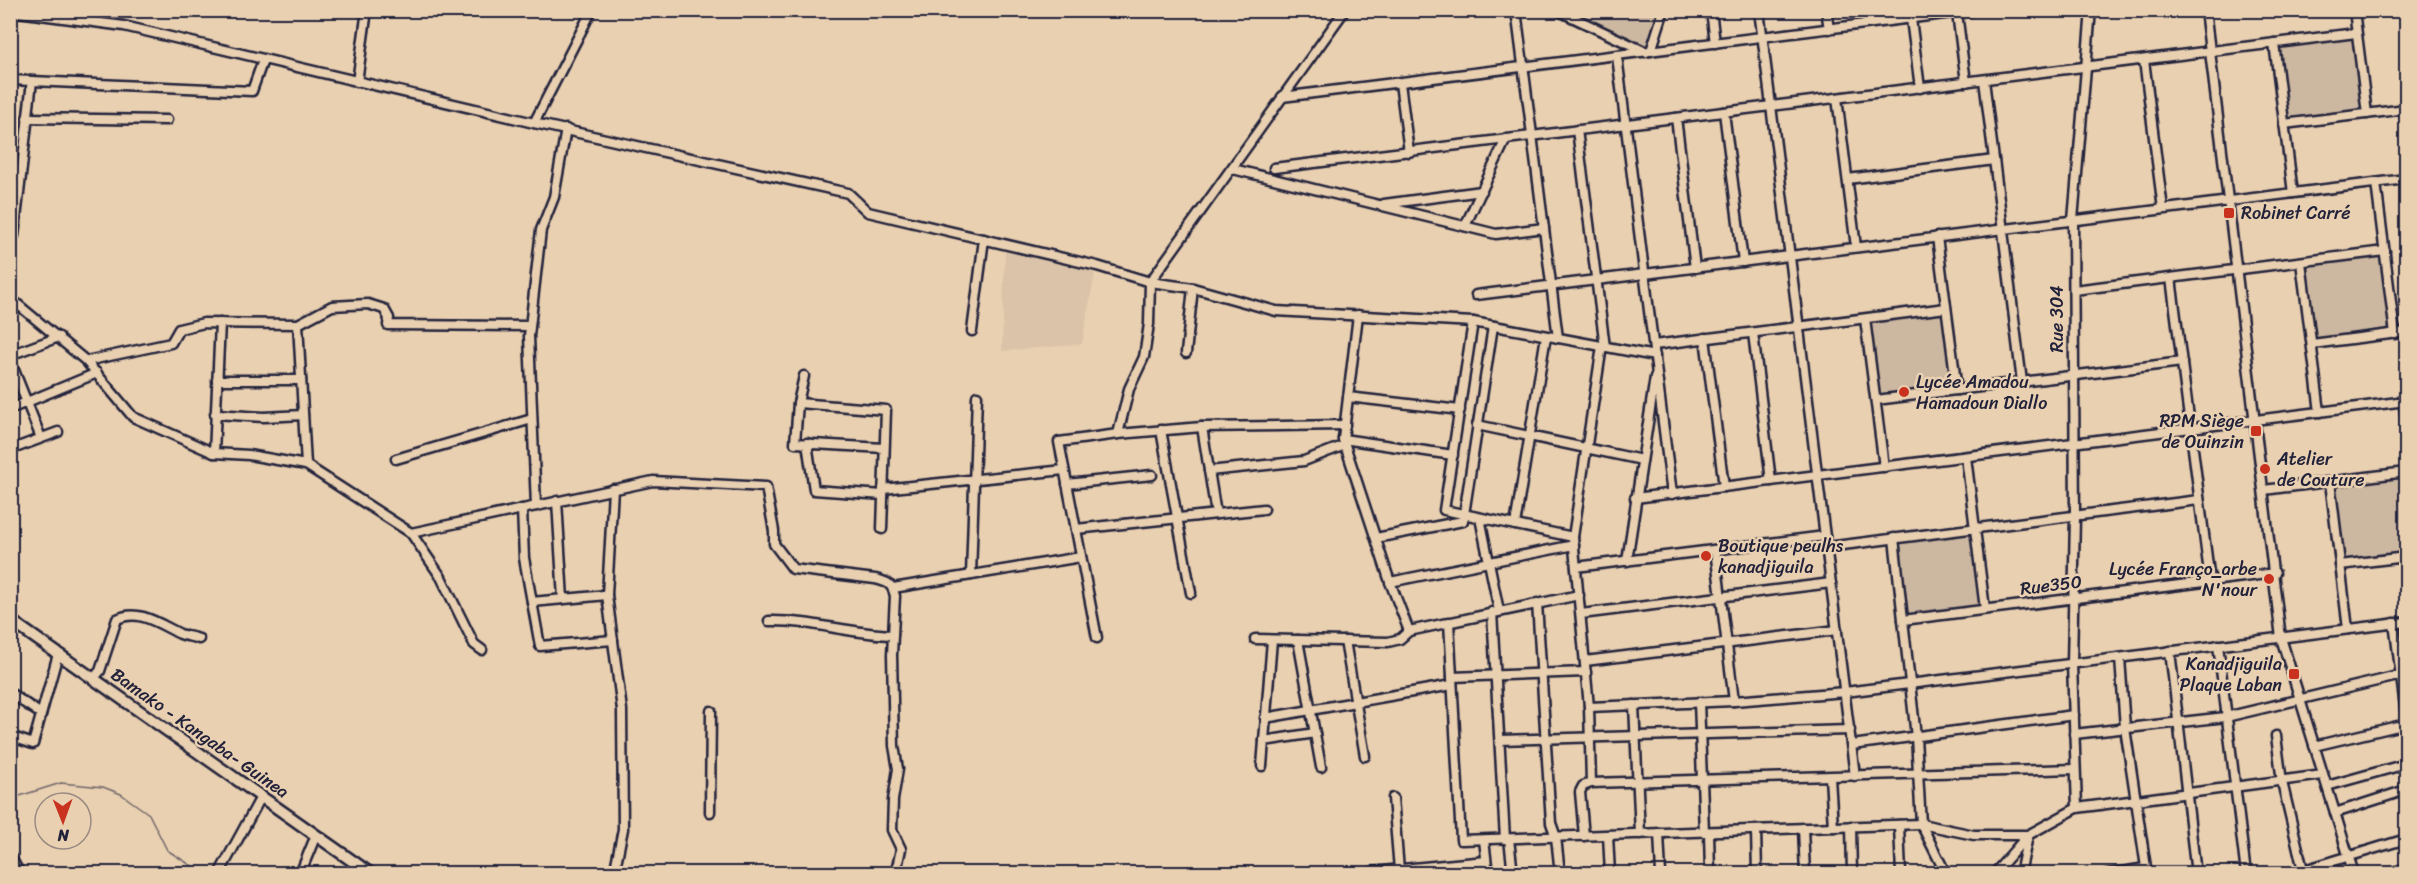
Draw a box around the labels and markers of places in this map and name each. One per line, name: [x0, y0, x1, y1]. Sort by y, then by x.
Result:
place label: Robinet Carré: [2241, 197, 2351, 229]
marker: Robinet Carré: [2222, 206, 2236, 220]
place label: Lycée Amadou Hamadoun Diallo: [1916, 366, 2047, 419]
marker: Lycée Amadou Hamadoun Diallo: [1897, 385, 1911, 399]
place label: RPM Siège de Ouinzin: [2159, 405, 2244, 458]
marker: RPM Siège de Ouinzin: [2249, 424, 2263, 438]
place label: Atelier de Couture: [2276, 443, 2365, 496]
marker: Atelier de Couture: [2258, 462, 2272, 476]
place label: Boutique peulhs kanadjiguila: [1718, 530, 1844, 583]
marker: Boutique peulhs kanadjiguila: [1699, 549, 1713, 563]
place label: Lycée Franço_arbe N'nour: [2109, 553, 2259, 606]
marker: Lycée Franço_arbe N'nour: [2262, 572, 2276, 586]
place label: Kanadjiguila Plaque Laban: [2179, 648, 2282, 701]
marker: Kanadjiguila Plaque Laban: [2287, 667, 2301, 681]

